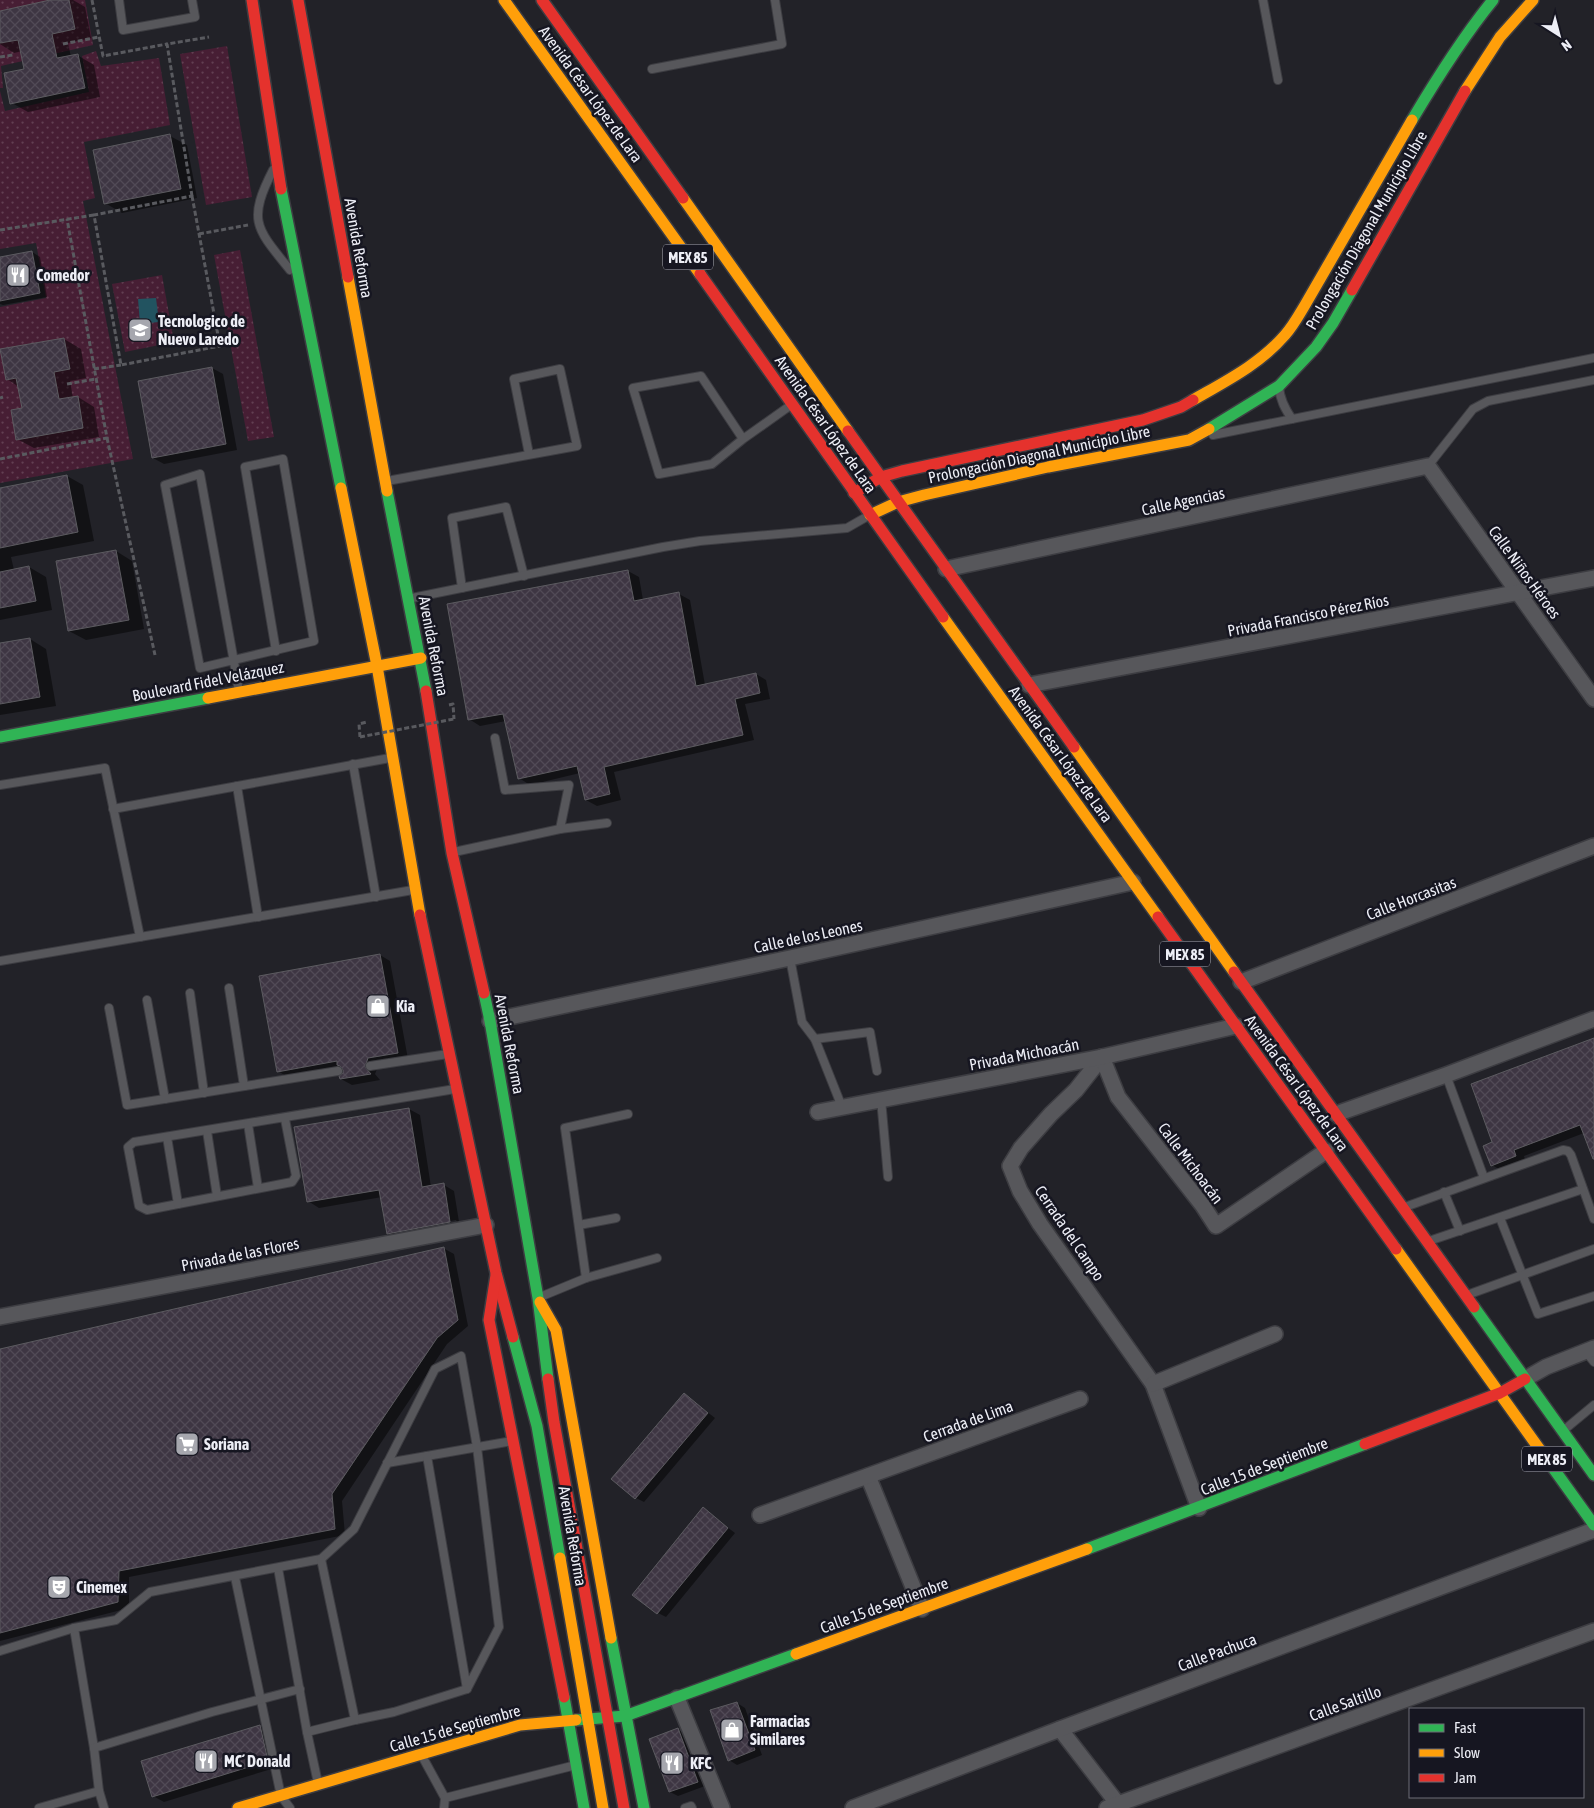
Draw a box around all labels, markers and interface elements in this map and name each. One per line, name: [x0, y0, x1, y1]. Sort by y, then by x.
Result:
north arrow: [1534, 10, 1584, 60]
street label: Avenida César López de Lara: [535, 22, 646, 166]
text: N: [1559, 37, 1575, 54]
street label: Prolongación Diagonal Municipio Libre: [1302, 128, 1431, 333]
street label: Avenida Reforma: [341, 197, 377, 299]
road number: MEX 85: [663, 244, 713, 270]
restaurant icon: Comedor: [5, 262, 31, 288]
place label: Comedor: [36, 266, 90, 284]
place label: Tecnologico de Nuevo Laredo: [158, 312, 245, 348]
school or university icon: Tecnologico de Nuevo Laredo: [127, 317, 153, 343]
street label: Avenida César López de Lara: [771, 352, 880, 497]
street label: Prolongación Diagonal Municipio Libre: [926, 422, 1152, 487]
street label: Calle Agencias: [1140, 483, 1227, 520]
street label: Calle Niños Héroes: [1485, 522, 1565, 622]
street label: Privada Francisco Pérez Ríos: [1226, 590, 1390, 639]
street label: Avenida Reforma: [416, 595, 452, 697]
street label: Boulevard Fidel Velázquez: [131, 657, 286, 706]
street label: Avenida César López de Lara: [1005, 682, 1116, 826]
street label: Calle Horcasitas: [1364, 873, 1459, 923]
street label: Calle de los Leones: [752, 916, 864, 956]
road number: MEX 85: [1160, 942, 1210, 966]
shop icon: Kia: [365, 993, 391, 1019]
street label: Avenida Reforma: [492, 993, 528, 1095]
place label: Kia: [396, 997, 415, 1015]
street label: Avenida César López de Lara: [1241, 1011, 1352, 1155]
street label: Privada Michoacán: [968, 1035, 1080, 1073]
street label: Calle Michoacán: [1155, 1119, 1227, 1207]
street label: Cerrada del Campo: [1031, 1182, 1108, 1285]
street label: Privada de las Flores: [180, 1234, 301, 1274]
street label: Cerrada de Lima: [921, 1396, 1015, 1446]
supermarket icon: Soriana: [174, 1431, 200, 1457]
street label: Calle 15 de Septiembre: [1198, 1433, 1331, 1500]
place label: Soriana: [204, 1435, 249, 1453]
road number: MEX 85: [1522, 1446, 1572, 1472]
street label: Avenida Reforma: [555, 1485, 591, 1587]
street label: Calle 15 de Septiembre: [818, 1573, 951, 1637]
theatre icon: Cinemex: [46, 1574, 72, 1600]
place label: Cinemex: [76, 1578, 128, 1596]
street label: Calle Pachuca: [1175, 1629, 1259, 1675]
street label: Calle Saltillo: [1307, 1682, 1383, 1724]
street label: Calle 15 de Septiembre: [388, 1701, 523, 1756]
legend: [1409, 1708, 1584, 1798]
place label: Farmacias Similares: [750, 1712, 810, 1748]
shop icon: Farmacias Similares: [719, 1717, 745, 1743]
text: Fast: [1454, 1719, 1476, 1736]
text: Slow: [1454, 1744, 1480, 1761]
restaurant icon: MC´ Donald: [193, 1748, 219, 1774]
restaurant icon: KFC: [659, 1750, 685, 1776]
place label: MC´ Donald: [224, 1752, 291, 1770]
place label: KFC: [690, 1754, 712, 1772]
text: Jam: [1454, 1769, 1477, 1786]

